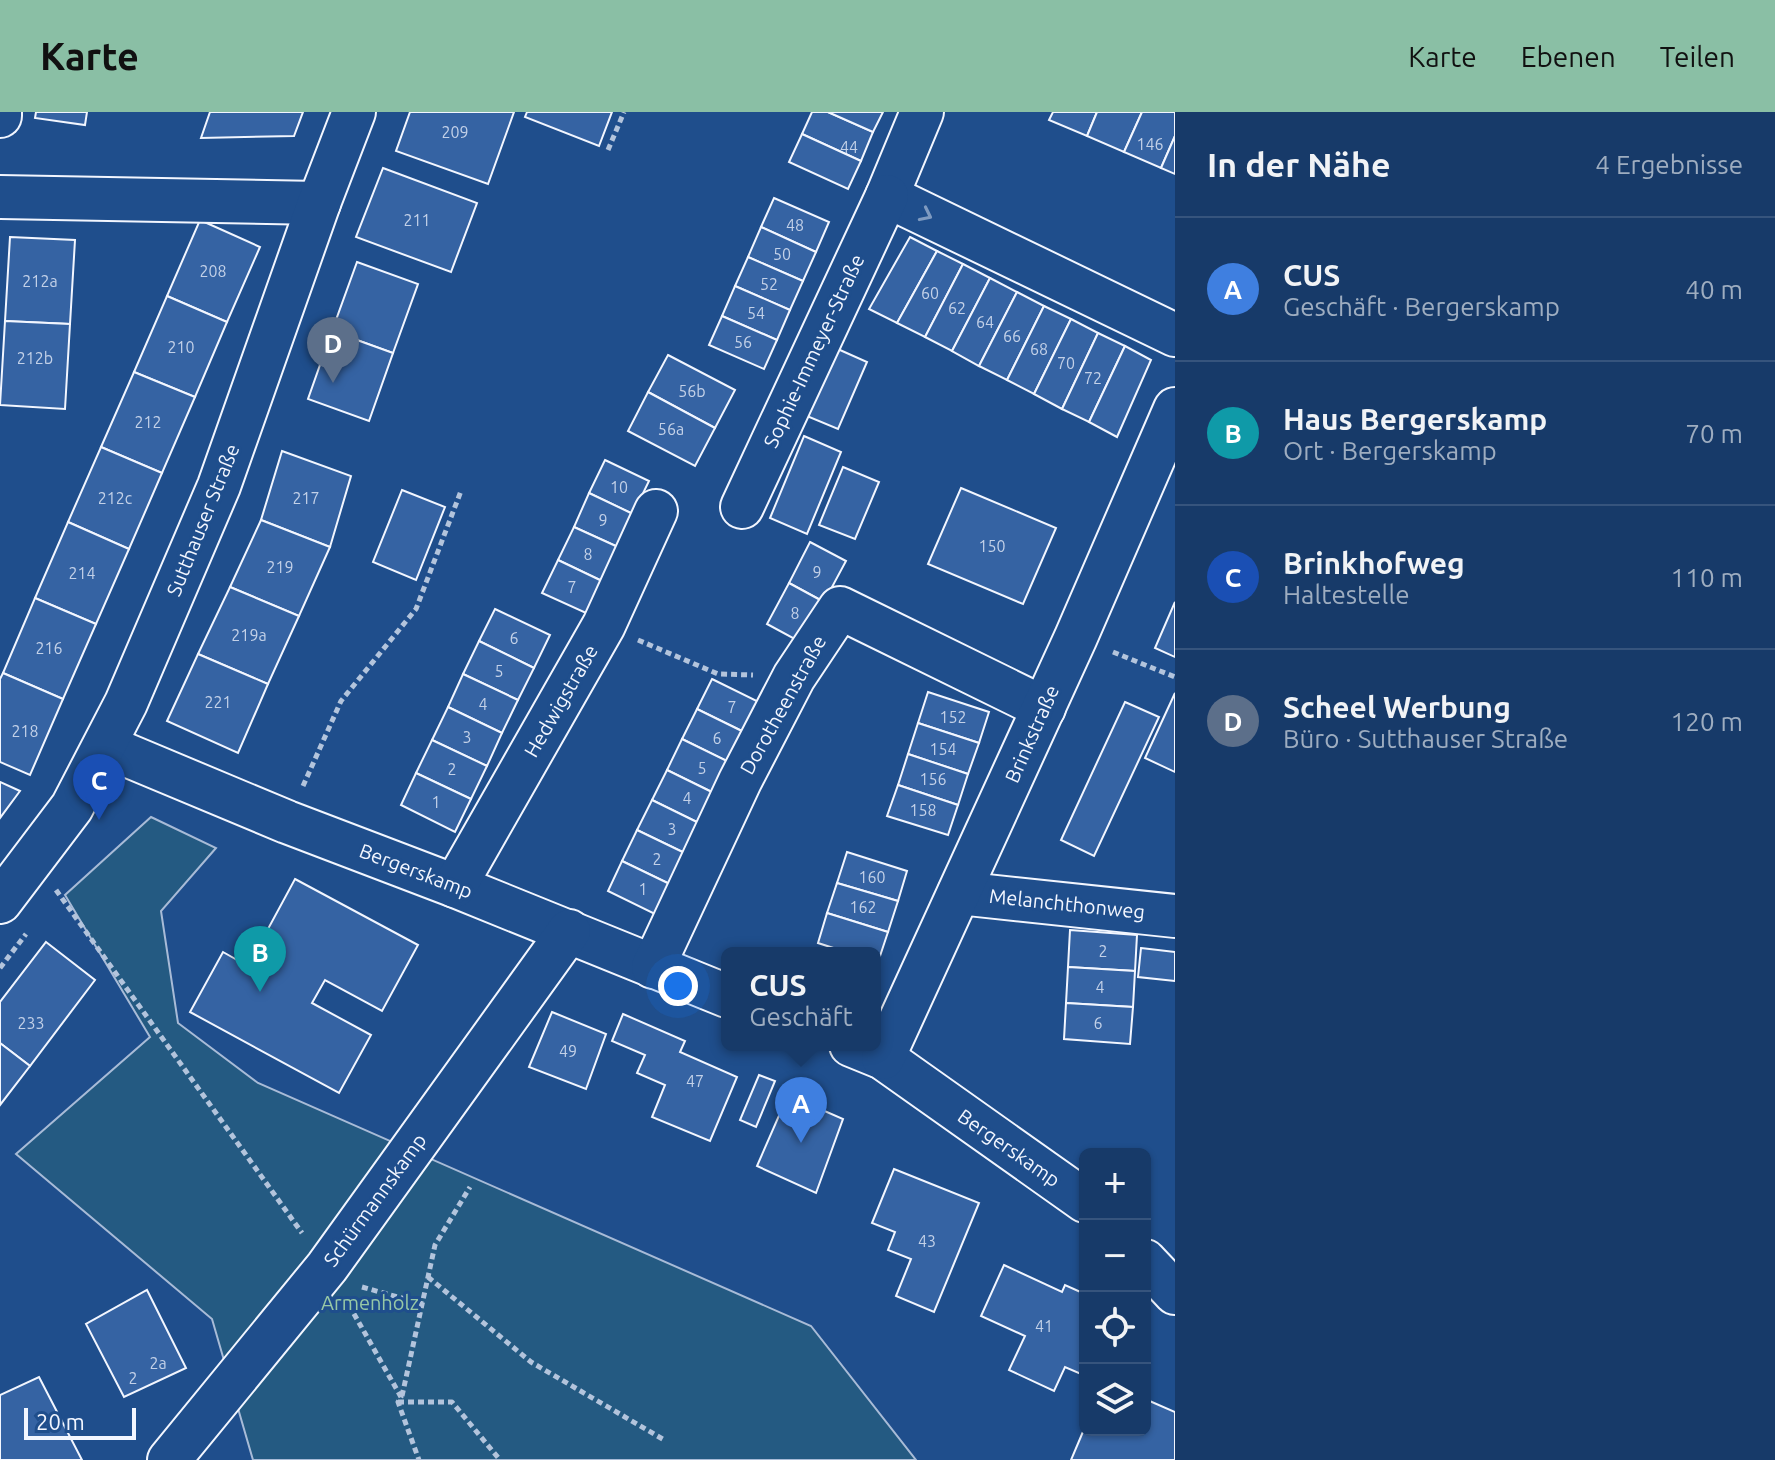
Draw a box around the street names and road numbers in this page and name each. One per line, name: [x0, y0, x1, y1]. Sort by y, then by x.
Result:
street label: Sophie-Immeyer-Straße: [759, 251, 868, 451]
street label: Sutthauser Straße: [162, 440, 244, 599]
street label: Dorotheenstraße: [735, 631, 830, 778]
street label: Hedwigstraße: [519, 640, 602, 761]
street label: Brinkstraße: [1000, 682, 1063, 786]
street label: Bergerskamp: [356, 838, 476, 903]
street label: Melanchthonweg: [988, 884, 1146, 923]
street label: Bergerskamp: [954, 1104, 1065, 1191]
street label: Schürmannskamp: [319, 1129, 431, 1271]

